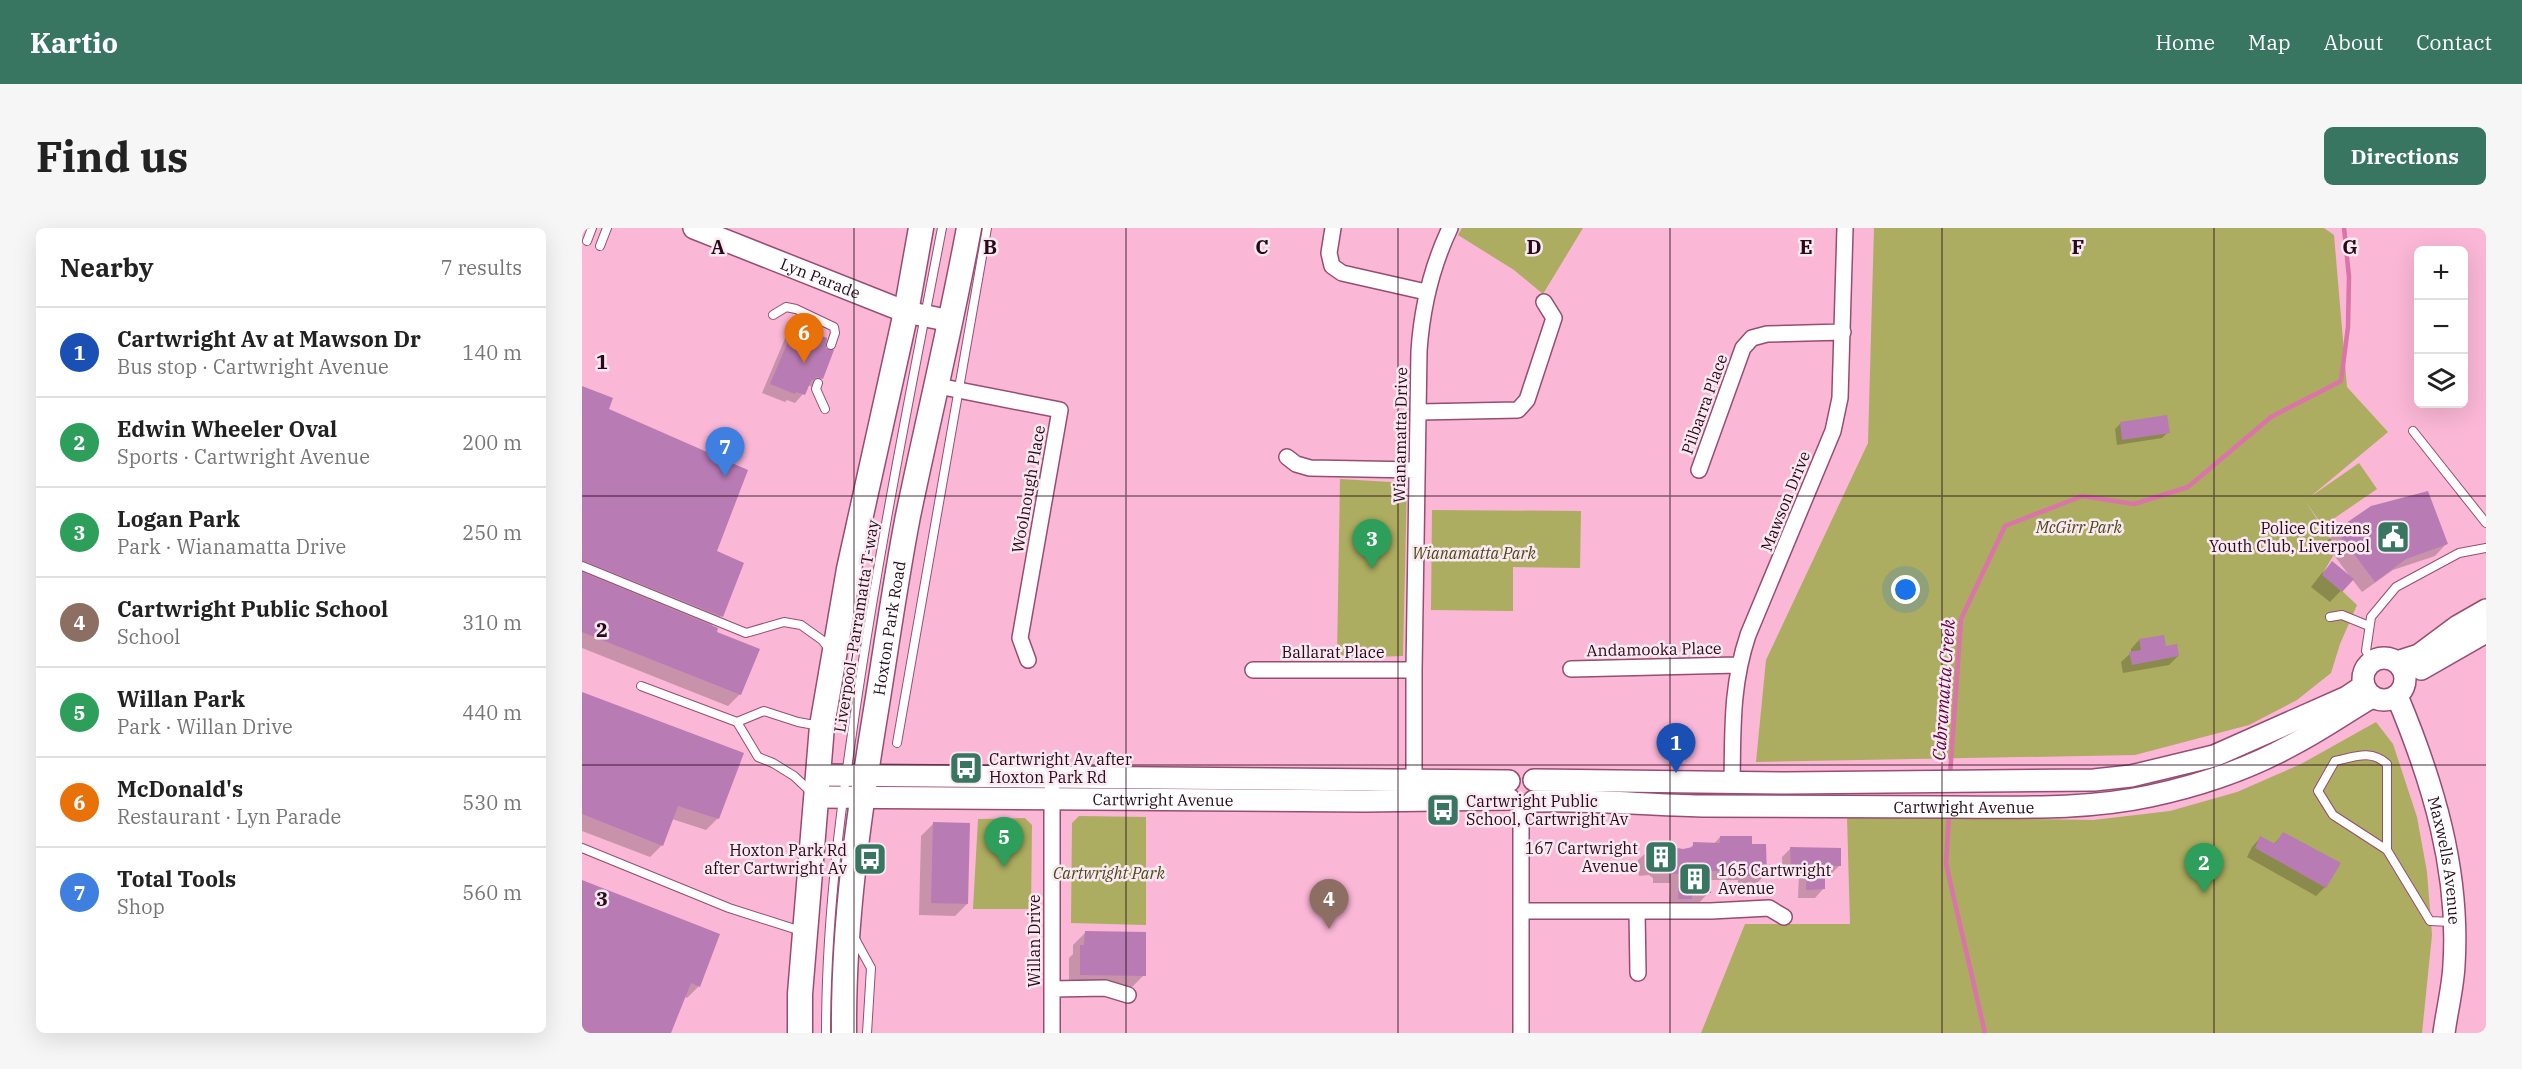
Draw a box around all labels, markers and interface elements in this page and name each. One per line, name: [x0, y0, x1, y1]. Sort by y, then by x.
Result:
text: Kartio: [30, 24, 118, 61]
text: Home: [2155, 28, 2215, 56]
text: Map: [2248, 28, 2291, 56]
text: About: [2324, 28, 2383, 56]
text: Contact: [2416, 28, 2492, 56]
button: Directions: [2324, 127, 2486, 185]
text: Find us: [36, 129, 188, 184]
text: A: [711, 233, 725, 260]
text: B: [983, 233, 997, 260]
text: C: [1255, 233, 1269, 260]
text: D: [1526, 233, 1542, 260]
text: E: [1799, 233, 1813, 260]
text: F: [2072, 233, 2084, 260]
text: G: [2342, 233, 2358, 260]
map controls: [2414, 246, 2468, 408]
button: +: [2414, 246, 2468, 300]
text: Nearby: [60, 250, 154, 284]
street label: Lyn Parade: [778, 253, 863, 303]
text: 7 results: [441, 254, 522, 281]
button: −: [2414, 300, 2468, 354]
pin: 6: [784, 314, 824, 363]
text: Cartwright Av at Mawson Dr: [117, 324, 421, 353]
text: 1: [74, 339, 86, 366]
text: 140 m: [462, 339, 522, 366]
text: 1: [596, 348, 608, 375]
street label: Pilbarra Place: [1677, 351, 1731, 457]
text: Bus stop · Cartwright Avenue: [117, 353, 389, 380]
button: layers: [2414, 354, 2468, 408]
street label: Wianamatta Drive: [1389, 367, 1411, 503]
text: Edwin Wheeler Oval: [117, 414, 337, 443]
street label: Woolnough Place: [1007, 423, 1049, 555]
pin: 7: [706, 428, 744, 477]
text: 2: [74, 429, 86, 456]
text: 200 m: [462, 429, 522, 456]
text: Sports · Cartwright Avenue: [117, 443, 370, 470]
street label: Mawson Drive: [1756, 448, 1814, 554]
text: Logan Park: [117, 504, 240, 533]
park label: McGirr Park: [2035, 517, 2123, 537]
street label: Liverpool–Parramatta T-way: [829, 518, 883, 734]
place label: Police Citizens Youth Club, Liverpool: [2209, 518, 2370, 556]
text: 3: [74, 519, 86, 546]
text: 250 m: [462, 519, 522, 546]
public building icon: Police Citizens Youth Club, Liverpool: [2375, 519, 2411, 555]
pin: 3: [1352, 520, 1392, 569]
text: Park · Wianamatta Drive: [117, 533, 346, 560]
park label: Wianamatta Park: [1412, 543, 1537, 563]
street label: Hoxton Park Road: [869, 559, 910, 697]
your location: [1891, 575, 1920, 604]
text: Cartwright Public School: [117, 594, 388, 623]
text: 4: [74, 609, 86, 636]
text: 310 m: [462, 609, 522, 636]
text: 2: [596, 616, 608, 643]
water label: Cabramatta Creek: [1927, 618, 1960, 761]
text: School: [117, 623, 180, 650]
street label: Andamooka Place: [1586, 638, 1722, 660]
street label: Ballarat Place: [1281, 642, 1385, 662]
text: Willan Park: [117, 684, 245, 713]
text: 5: [74, 699, 86, 726]
text: 440 m: [462, 699, 522, 726]
text: Park · Willan Drive: [117, 713, 293, 740]
pin: 1: [1656, 724, 1696, 773]
place label: Cartwright Av after Hoxton Park Rd: [989, 749, 1132, 787]
bus stop icon: Cartwright Av after Hoxton Park Rd: [948, 750, 984, 786]
text: McDonald's: [117, 774, 243, 803]
text: 6: [74, 789, 86, 816]
text: 530 m: [462, 789, 522, 816]
street label: Cartwright Avenue: [1093, 789, 1233, 810]
place label: Cartwright Public School, Cartwright Av: [1466, 791, 1629, 829]
bus stop icon: Cartwright Public School, Cartwright Av: [1425, 792, 1461, 828]
street label: Maxwells Avenue: [2424, 794, 2465, 925]
street label: Cartwright Avenue: [1893, 797, 2034, 817]
text: Restaurant · Lyn Parade: [117, 803, 341, 830]
pin: 5: [984, 818, 1024, 867]
place label: 167 Cartwright Avenue: [1525, 838, 1638, 876]
building icon: 167 Cartwright Avenue: [1643, 839, 1679, 875]
place label: Hoxton Park Rd after Cartwright Av: [704, 840, 847, 878]
bus stop icon: Hoxton Park Rd after Cartwright Av: [852, 841, 888, 877]
pin: 2: [2184, 844, 2224, 893]
place label: 165 Cartwright Avenue: [1718, 860, 1832, 898]
building icon: 165 Cartwright Avenue: [1677, 861, 1713, 897]
park label: Cartwright Park: [1053, 863, 1166, 883]
text: Total Tools: [117, 864, 236, 893]
text: 7: [74, 879, 86, 906]
text: 560 m: [462, 879, 522, 906]
pin: 4: [1310, 880, 1348, 929]
text: 3: [596, 885, 608, 912]
text: Shop: [117, 893, 165, 920]
street label: Willan Drive: [1024, 895, 1044, 987]

